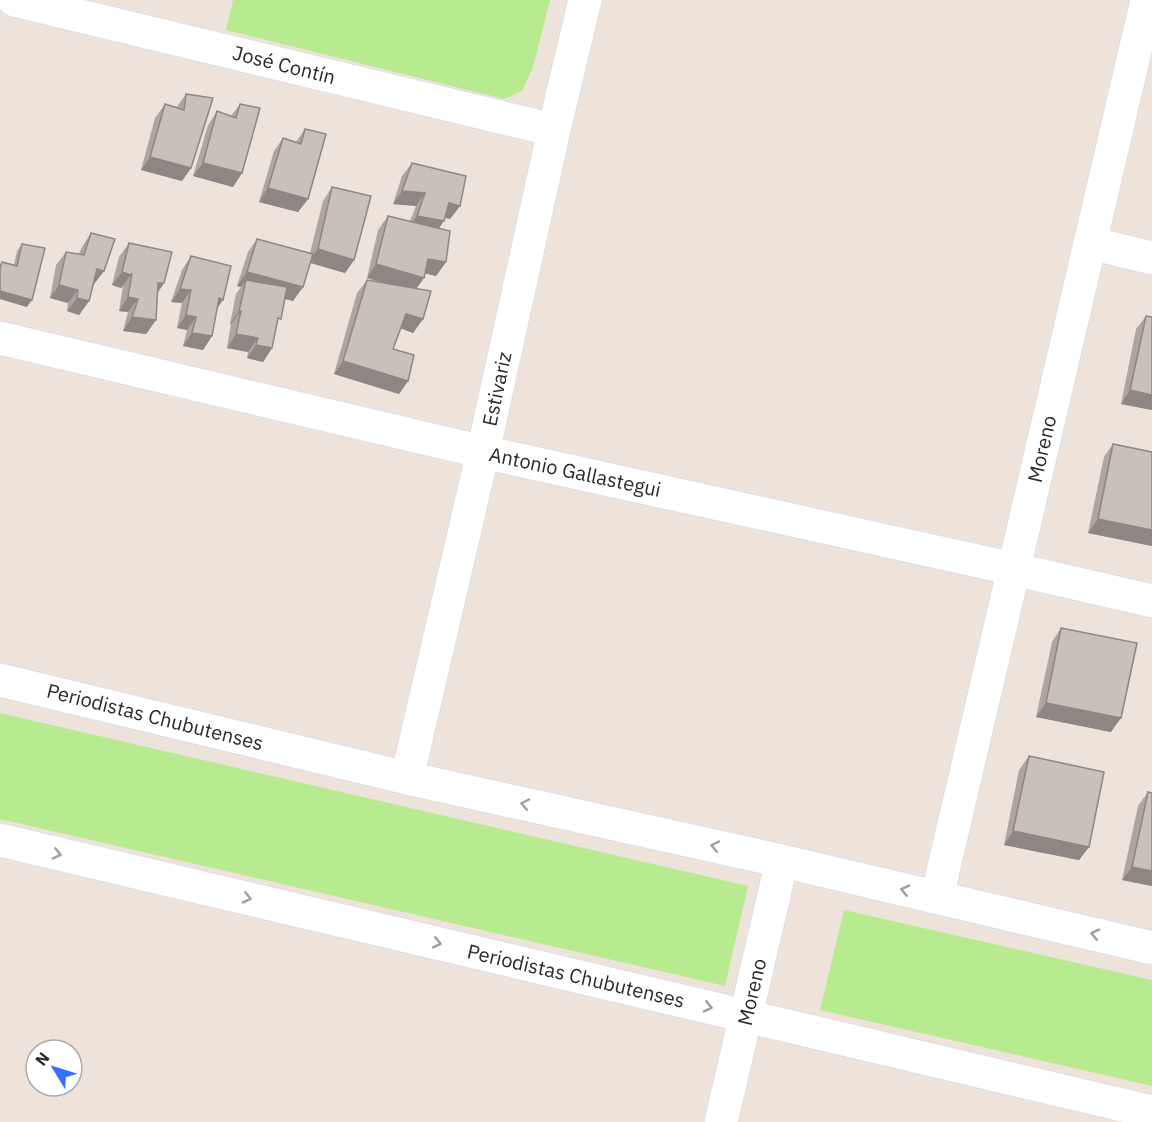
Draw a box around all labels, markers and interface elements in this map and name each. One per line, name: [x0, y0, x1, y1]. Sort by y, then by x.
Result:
street label: José Contín: [230, 39, 338, 90]
street label: Estivariz: [475, 349, 518, 429]
street label: Moreno: [1021, 413, 1062, 485]
street label: Antonio Gallastegui: [487, 440, 663, 503]
street label: Periodistas Chubutenses: [44, 677, 266, 757]
one-way arrow: [520, 798, 530, 811]
one-way arrow: [710, 841, 720, 854]
one-way arrow: [52, 846, 62, 859]
one-way arrow: [900, 884, 910, 897]
one-way arrow: [242, 891, 252, 904]
one-way arrow: [1090, 929, 1100, 942]
one-way arrow: [431, 936, 441, 949]
street label: Periodistas Chubutenses: [465, 937, 688, 1014]
street label: Moreno: [731, 956, 772, 1028]
one-way arrow: [703, 1000, 713, 1013]
north arrow: [24, 1038, 84, 1098]
text: N: [31, 1048, 54, 1069]

